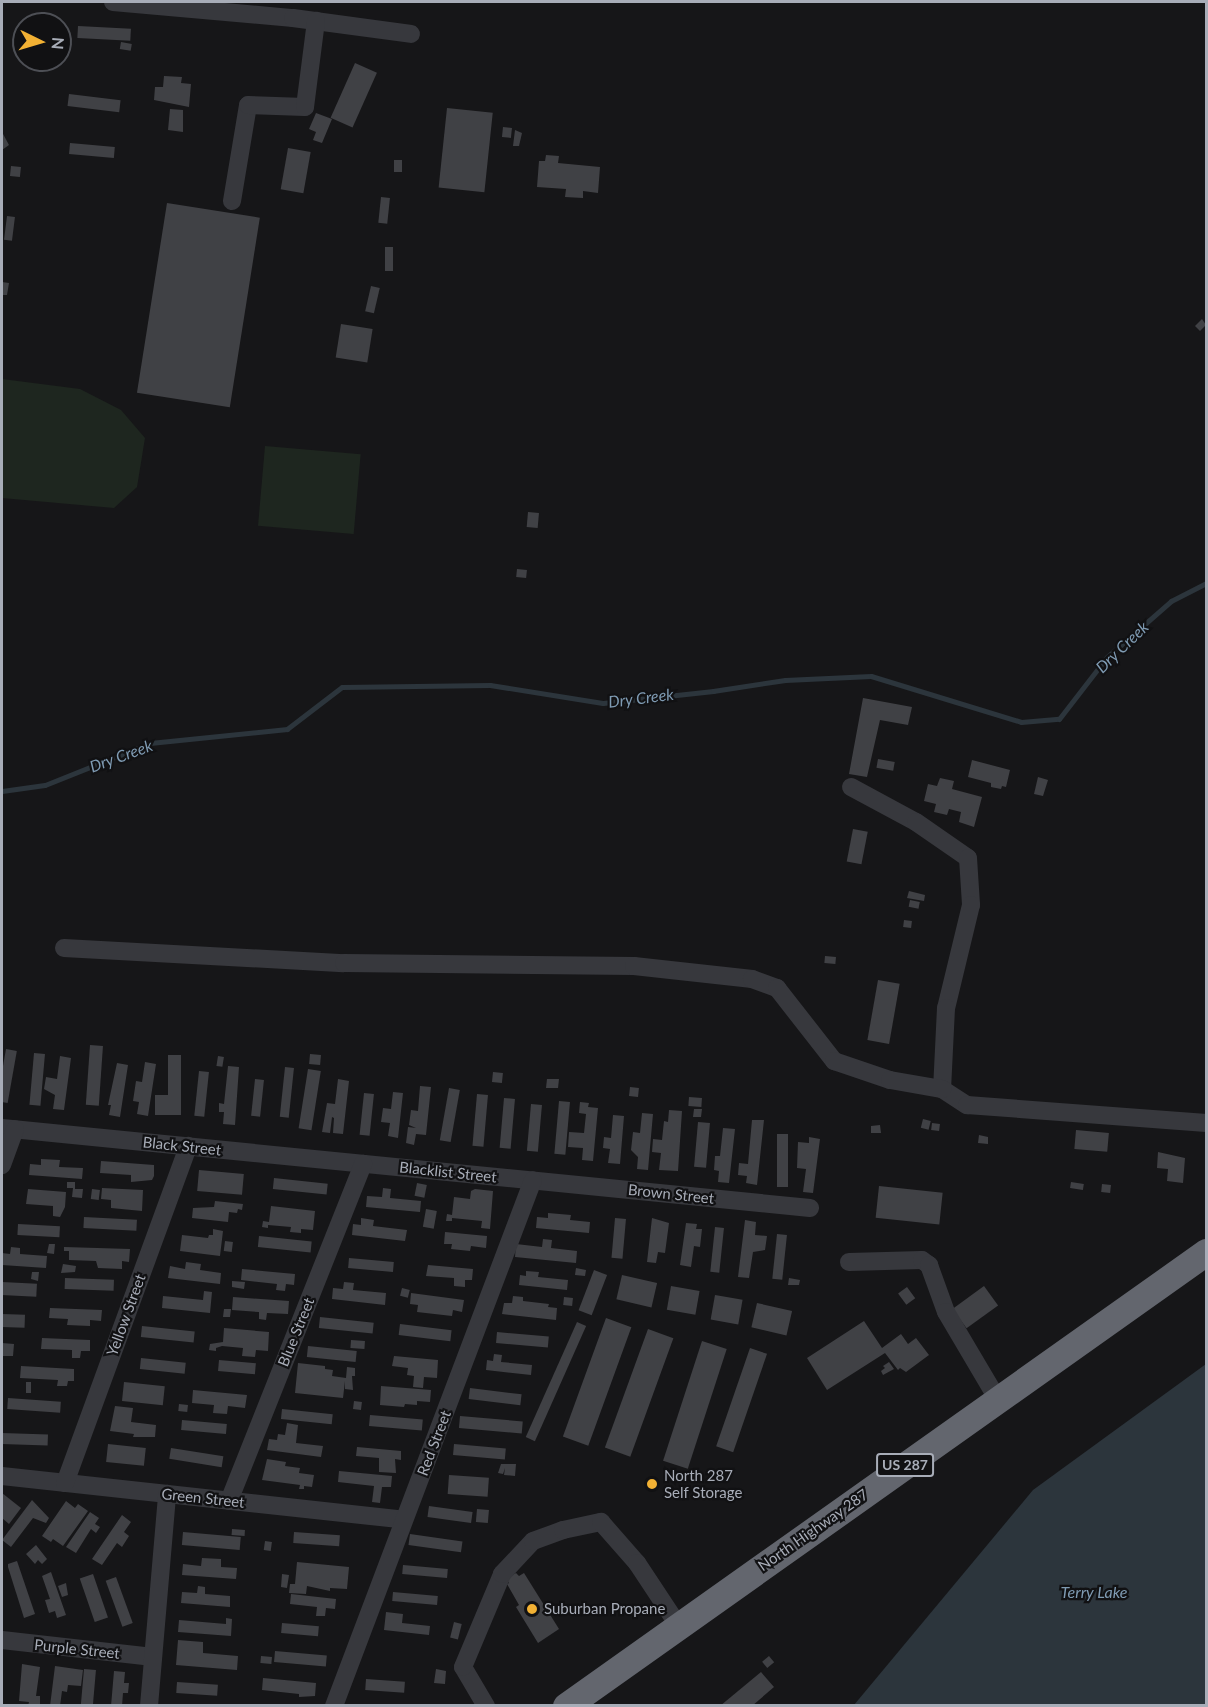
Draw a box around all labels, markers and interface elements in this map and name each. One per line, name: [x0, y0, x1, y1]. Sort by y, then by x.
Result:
north arrow: [12, 12, 72, 72]
text: N: [48, 36, 68, 50]
water label: Dry Creek: [1092, 617, 1152, 677]
water label: Dry Creek: [607, 684, 675, 712]
water label: Dry Creek: [87, 736, 155, 776]
street label: Black Street: [142, 1133, 222, 1159]
street label: Blacklist Street: [398, 1158, 498, 1186]
street label: Brown Street: [627, 1181, 715, 1207]
street label: Yellow Street: [103, 1271, 149, 1359]
street label: Blue Street: [274, 1295, 318, 1369]
street label: Red Street: [413, 1408, 455, 1478]
road number: US 287: [875, 1454, 935, 1476]
place label: North 287 Self Storage: [664, 1466, 743, 1501]
marker: North 287 Self Storage: [645, 1477, 659, 1491]
street label: Green Street: [161, 1485, 245, 1511]
street label: North Highway 287: [754, 1485, 872, 1575]
water label: Terry Lake: [1060, 1582, 1128, 1602]
place label: Suburban Propane: [544, 1600, 665, 1618]
marker: Suburban Propane: [525, 1602, 539, 1616]
street label: Purple Street: [33, 1636, 121, 1662]

